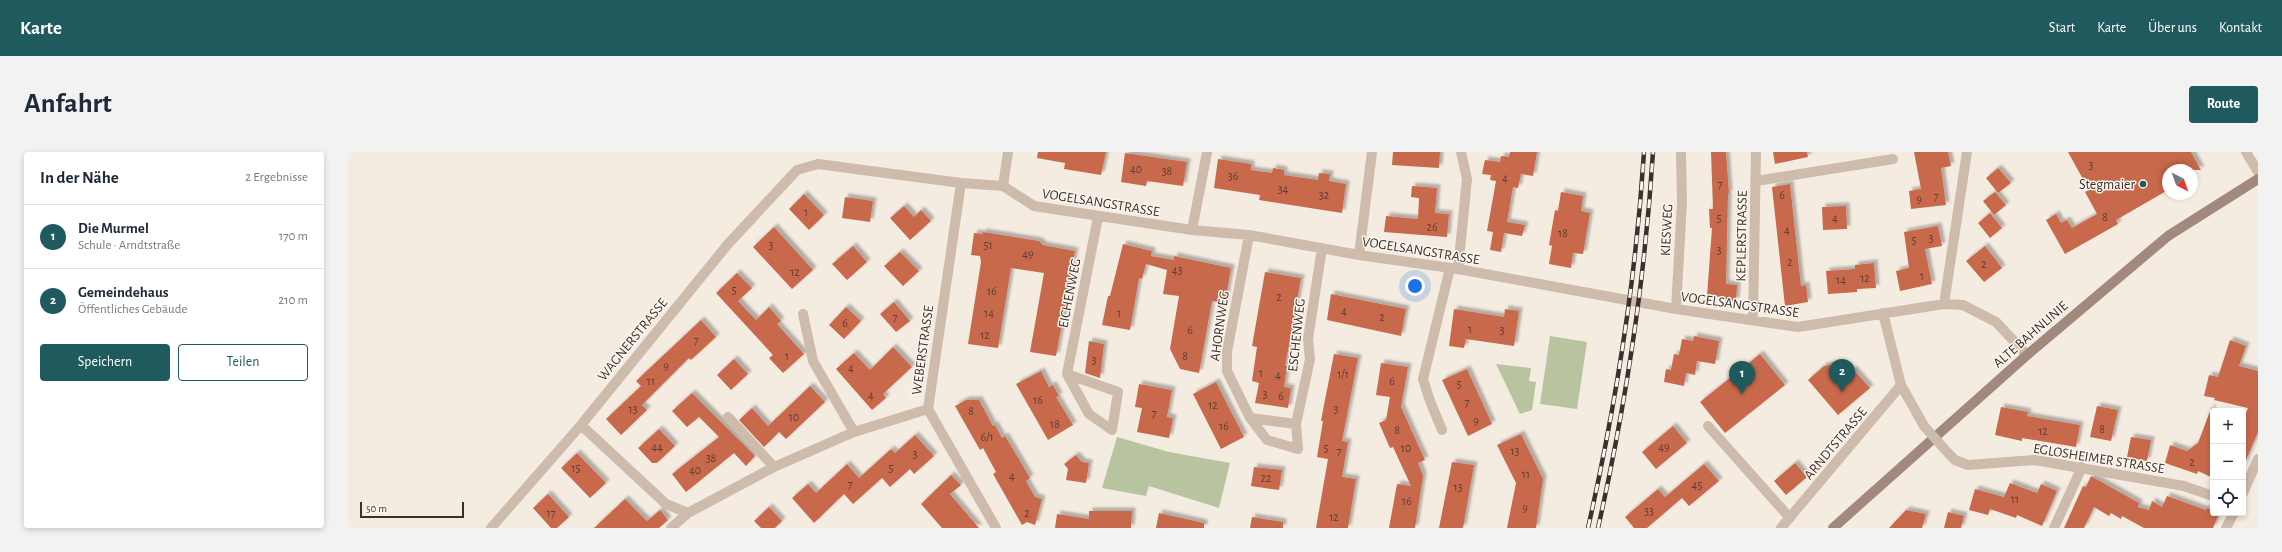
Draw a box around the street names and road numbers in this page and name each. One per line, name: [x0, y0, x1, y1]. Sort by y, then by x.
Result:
street label: VOGELSANGSTRASSE: [1041, 187, 1161, 219]
street label: KEPLERSTRASSE: [1734, 190, 1750, 282]
street label: KIESWEG: [1659, 204, 1675, 256]
street label: VOGELSANGSTRASSE: [1361, 235, 1481, 267]
street label: EICHENWEG: [1056, 257, 1084, 329]
street label: AHORNWEG: [1208, 290, 1232, 362]
street label: VOGELSANGSTRASSE: [1680, 290, 1800, 320]
street label: WAGNERSTRASSE: [595, 296, 670, 384]
street label: ESCHENWEG: [1286, 298, 1308, 372]
street label: ALTE BAHNLINIE: [1991, 299, 2071, 371]
street label: WEBERSTRASSE: [910, 304, 936, 396]
street label: ARNDTSTRASSE: [1802, 405, 1870, 482]
street label: EGLOSHEIMER STRASSE: [2032, 442, 2166, 476]

